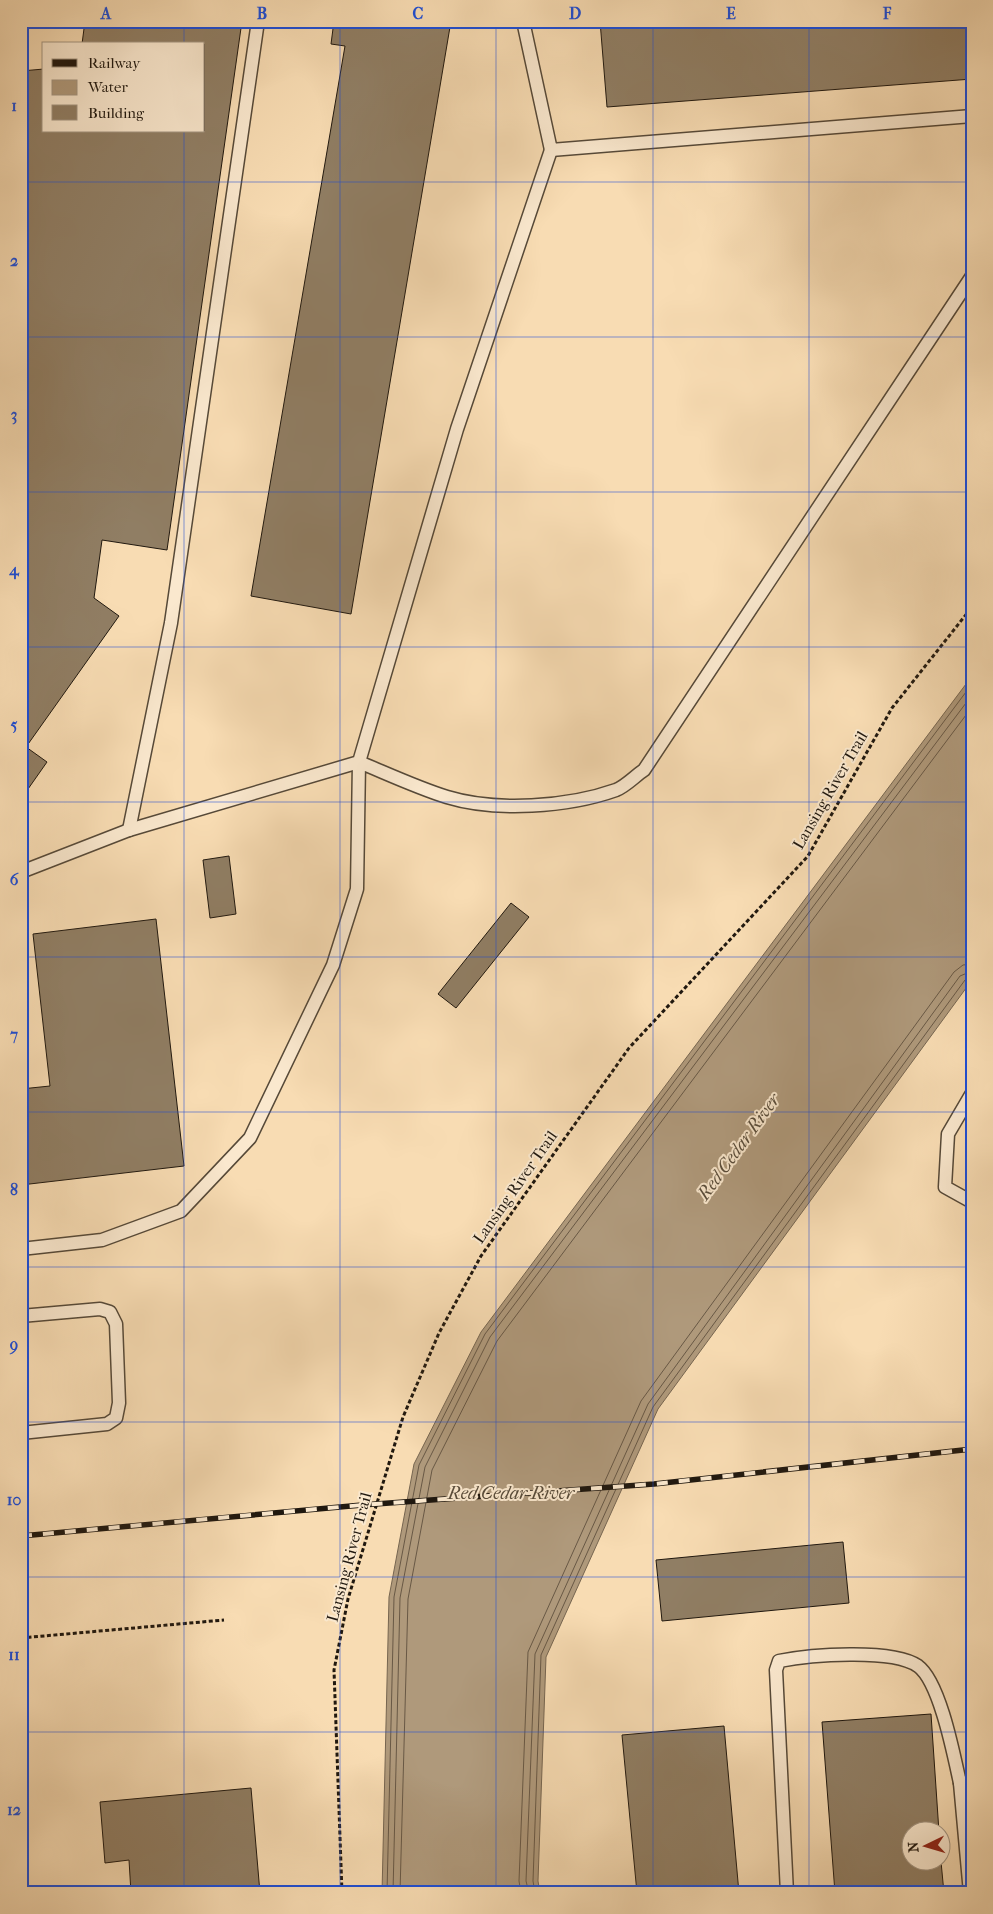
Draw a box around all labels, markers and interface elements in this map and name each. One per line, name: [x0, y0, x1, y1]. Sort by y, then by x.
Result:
text: A: [100, 4, 112, 23]
text: B: [257, 4, 267, 23]
text: C: [413, 4, 424, 23]
text: D: [569, 4, 581, 23]
text: E: [726, 4, 736, 23]
text: F: [882, 4, 892, 23]
legend: [42, 42, 205, 132]
text: Railway: [88, 54, 141, 72]
text: Water: [87, 78, 128, 96]
text: 1: [11, 96, 17, 115]
text: Building: [88, 104, 145, 122]
text: 2: [10, 251, 18, 270]
text: 3: [11, 405, 17, 425]
text: 4: [8, 560, 20, 580]
text: 5: [11, 715, 18, 734]
street label: Lansing River Trail: [788, 727, 872, 852]
text: 6: [10, 870, 19, 889]
text: 7: [9, 1025, 18, 1044]
water label: Red Cedar River: [693, 1088, 786, 1205]
street label: Lansing River Trail: [469, 1127, 561, 1247]
text: 8: [10, 1180, 18, 1199]
text: 9: [9, 1335, 18, 1355]
water label: Red Cedar River: [447, 1483, 576, 1504]
text: 10: [7, 1490, 21, 1509]
street label: Lansing River Trail: [323, 1490, 376, 1624]
text: 11: [8, 1645, 20, 1664]
text: 12: [7, 1800, 21, 1819]
north arrow: [900, 1822, 950, 1872]
text: N: [905, 1841, 922, 1853]

